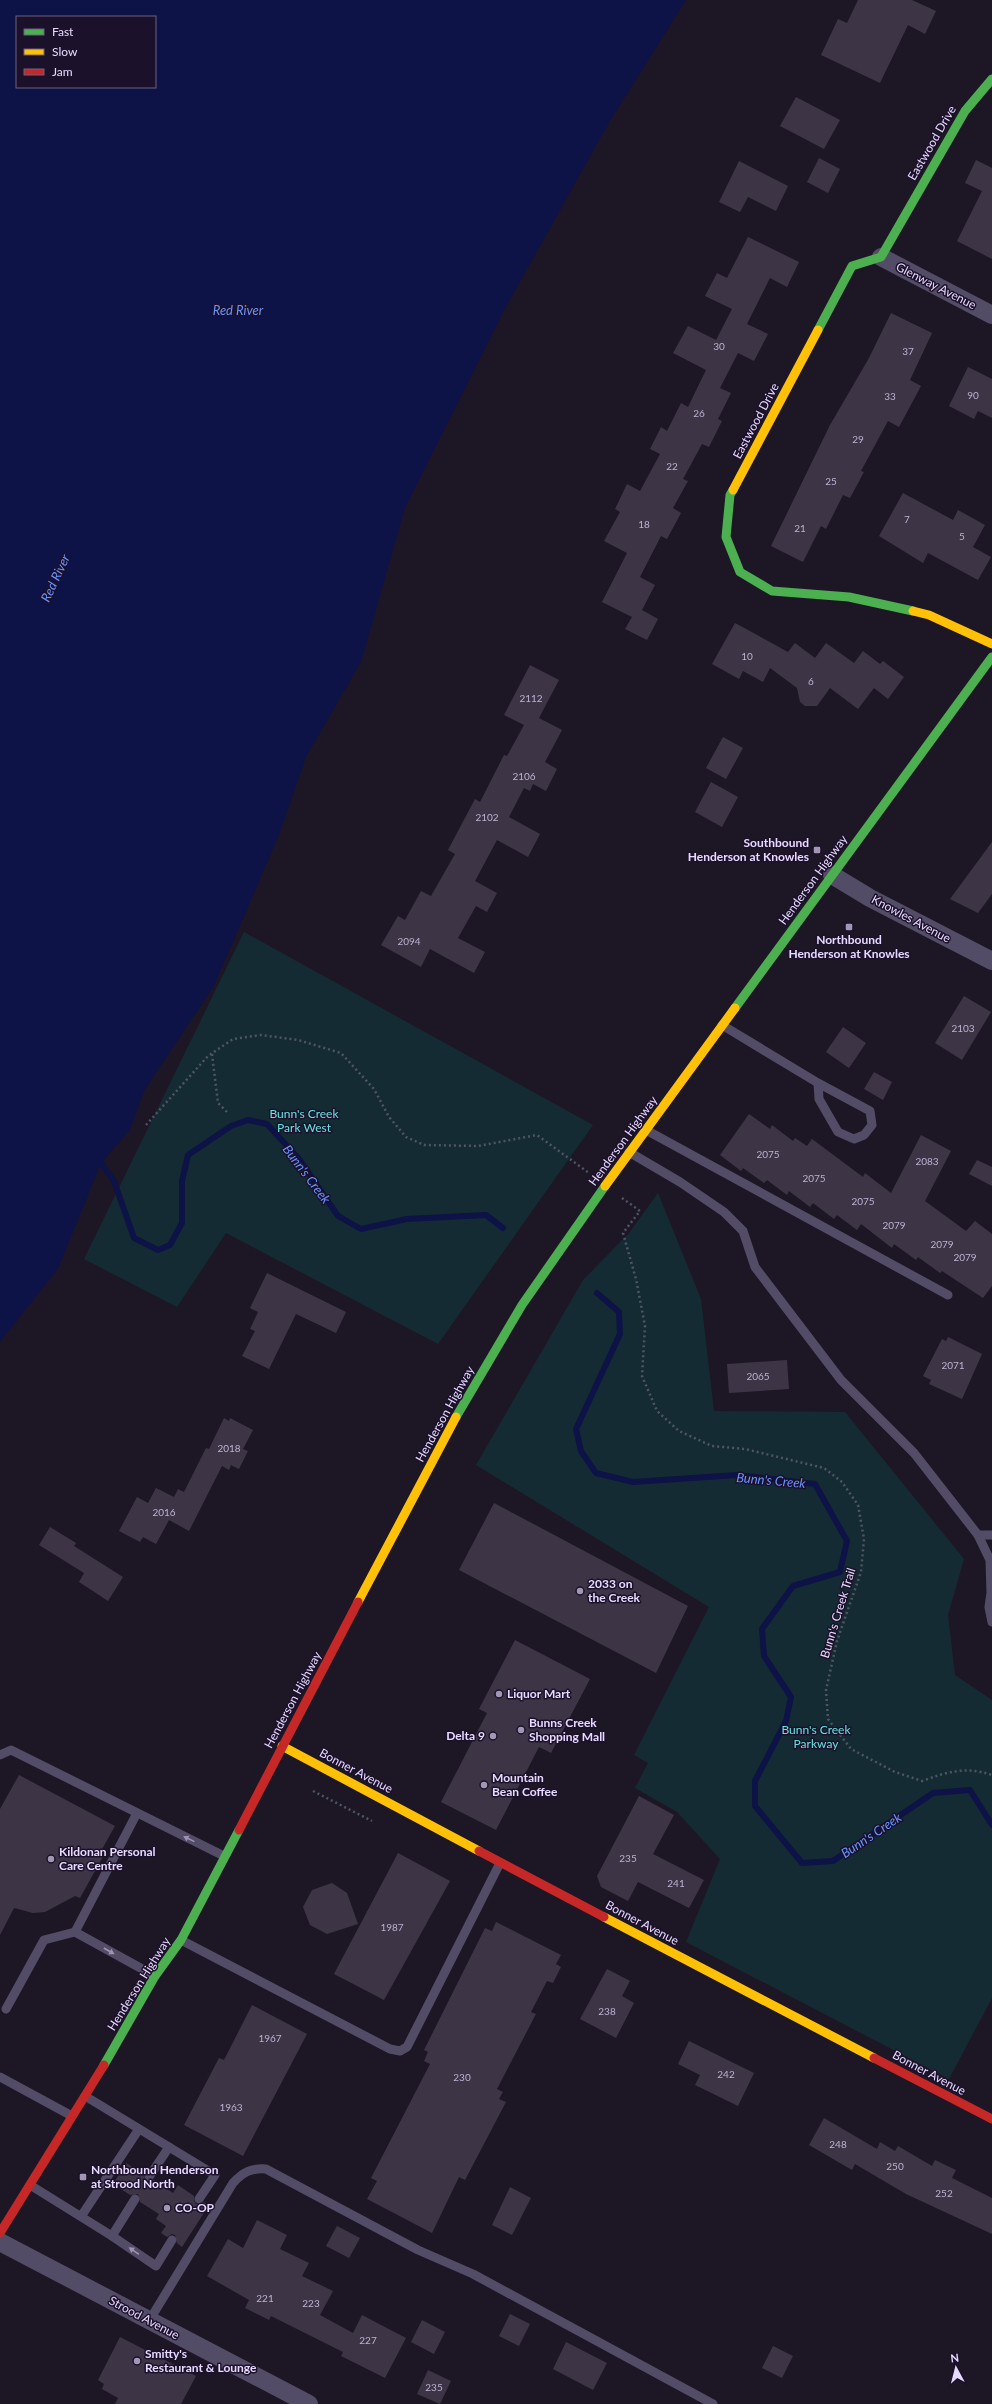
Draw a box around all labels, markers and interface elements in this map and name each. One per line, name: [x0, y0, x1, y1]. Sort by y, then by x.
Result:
legend: [16, 16, 156, 88]
text: Fast: [52, 24, 74, 39]
text: Slow: [52, 44, 78, 59]
text: Jam: [52, 64, 73, 79]
street label: Eastwood Drive: [904, 103, 959, 183]
street label: Glenway Avenue: [894, 259, 979, 312]
water label: Red River: [213, 302, 264, 318]
house number: 30: [713, 340, 725, 352]
house number: 37: [902, 345, 914, 357]
street label: Eastwood Drive: [729, 380, 782, 461]
house number: 90: [967, 389, 979, 401]
house number: 33: [884, 390, 896, 402]
house number: 26: [693, 407, 705, 419]
house number: 29: [852, 433, 864, 445]
house number: 22: [666, 460, 678, 472]
house number: 25: [825, 475, 837, 487]
house number: 7: [904, 513, 910, 525]
house number: 18: [638, 518, 650, 530]
house number: 21: [794, 522, 806, 534]
house number: 5: [959, 530, 965, 542]
water label: Red River: [37, 551, 73, 604]
house number: 10: [741, 650, 753, 662]
house number: 6: [808, 675, 814, 687]
house number: 2112: [519, 692, 543, 704]
house number: 2106: [512, 770, 536, 782]
house number: 2102: [475, 811, 499, 823]
street label: Henderson Highway: [775, 831, 851, 928]
place label: Southbound Henderson at Knowles: [688, 835, 809, 864]
marker: Southbound Henderson at Knowles: [812, 845, 822, 855]
street label: Knowles Avenue: [869, 891, 953, 946]
marker: Northbound Henderson at Knowles: [844, 922, 854, 932]
place label: Northbound Henderson at Knowles: [788, 932, 910, 961]
house number: 2094: [397, 935, 421, 947]
house number: 2103: [951, 1022, 975, 1034]
street label: Henderson Highway: [585, 1092, 661, 1189]
park label: Bunn's Creek Park West: [269, 1106, 339, 1135]
water label: Bunn's Creek: [280, 1141, 335, 1207]
house number: 2075: [756, 1148, 780, 1160]
house number: 2083: [915, 1155, 939, 1167]
house number: 2075: [802, 1172, 826, 1184]
house number: 2075: [851, 1195, 875, 1207]
house number: 2079: [882, 1219, 906, 1231]
house number: 2079: [930, 1238, 954, 1250]
house number: 2079: [953, 1251, 977, 1263]
house number: 2071: [941, 1359, 965, 1371]
street label: Henderson Highway: [412, 1362, 478, 1464]
house number: 2065: [746, 1370, 770, 1382]
house number: 2018: [217, 1442, 241, 1454]
water label: Bunn's Creek: [736, 1469, 807, 1491]
house number: 2016: [152, 1506, 176, 1518]
street label: Bunn's Creek Trail: [817, 1566, 858, 1660]
place label: 2033 on the Creek: [588, 1576, 641, 1605]
marker: 2033 on the Creek: [575, 1586, 585, 1596]
street label: Henderson Highway: [261, 1648, 325, 1751]
place label: Liquor Mart: [507, 1686, 571, 1701]
marker: Liquor Mart: [494, 1689, 504, 1699]
place label: Bunns Creek Shopping Mall: [529, 1715, 605, 1744]
park label: Bunn's Creek Parkway: [781, 1722, 851, 1751]
marker: Bunns Creek Shopping Mall: [516, 1725, 526, 1735]
place label: Delta 9: [446, 1728, 485, 1743]
marker: Delta 9: [488, 1731, 498, 1741]
street label: Bonner Avenue: [317, 1745, 395, 1796]
place label: Mountain Bean Coffee: [492, 1770, 558, 1799]
marker: Mountain Bean Coffee: [479, 1780, 489, 1790]
water label: Bunn's Creek: [838, 1808, 905, 1861]
one-way arrow: [183, 1836, 195, 1842]
place label: Kildonan Personal Care Centre: [59, 1844, 156, 1873]
house number: 235: [619, 1852, 637, 1864]
marker: Kildonan Personal Care Centre: [46, 1854, 56, 1864]
house number: 241: [667, 1877, 685, 1889]
street label: Bonner Avenue: [603, 1897, 681, 1948]
house number: 1987: [380, 1921, 404, 1933]
street label: Henderson Highway: [104, 1934, 174, 2033]
one-way arrow: [103, 1948, 115, 1955]
house number: 238: [598, 2005, 616, 2017]
house number: 1967: [258, 2032, 282, 2044]
street label: Bonner Avenue: [890, 2047, 968, 2098]
house number: 242: [717, 2068, 735, 2080]
house number: 230: [453, 2071, 471, 2083]
house number: 1963: [219, 2101, 243, 2113]
house number: 248: [829, 2138, 847, 2150]
house number: 250: [886, 2160, 904, 2172]
place label: Northbound Henderson at Strood North: [91, 2162, 219, 2191]
marker: Northbound Henderson at Strood North: [78, 2172, 88, 2182]
house number: 252: [935, 2187, 953, 2199]
place label: CO-OP: [175, 2200, 215, 2215]
marker: CO-OP: [162, 2203, 172, 2213]
one-way arrow: [129, 2247, 139, 2255]
house number: 221: [256, 2292, 274, 2304]
street label: Strood Avenue: [107, 2293, 182, 2342]
house number: 223: [302, 2297, 320, 2309]
house number: 227: [359, 2334, 377, 2346]
place label: Smitty's Restaurant & Lounge: [145, 2346, 257, 2375]
north arrow: [936, 2348, 976, 2388]
text: N: [950, 2351, 960, 2365]
marker: Smitty's Restaurant & Lounge: [132, 2356, 142, 2366]
house number: 235: [425, 2381, 443, 2393]

